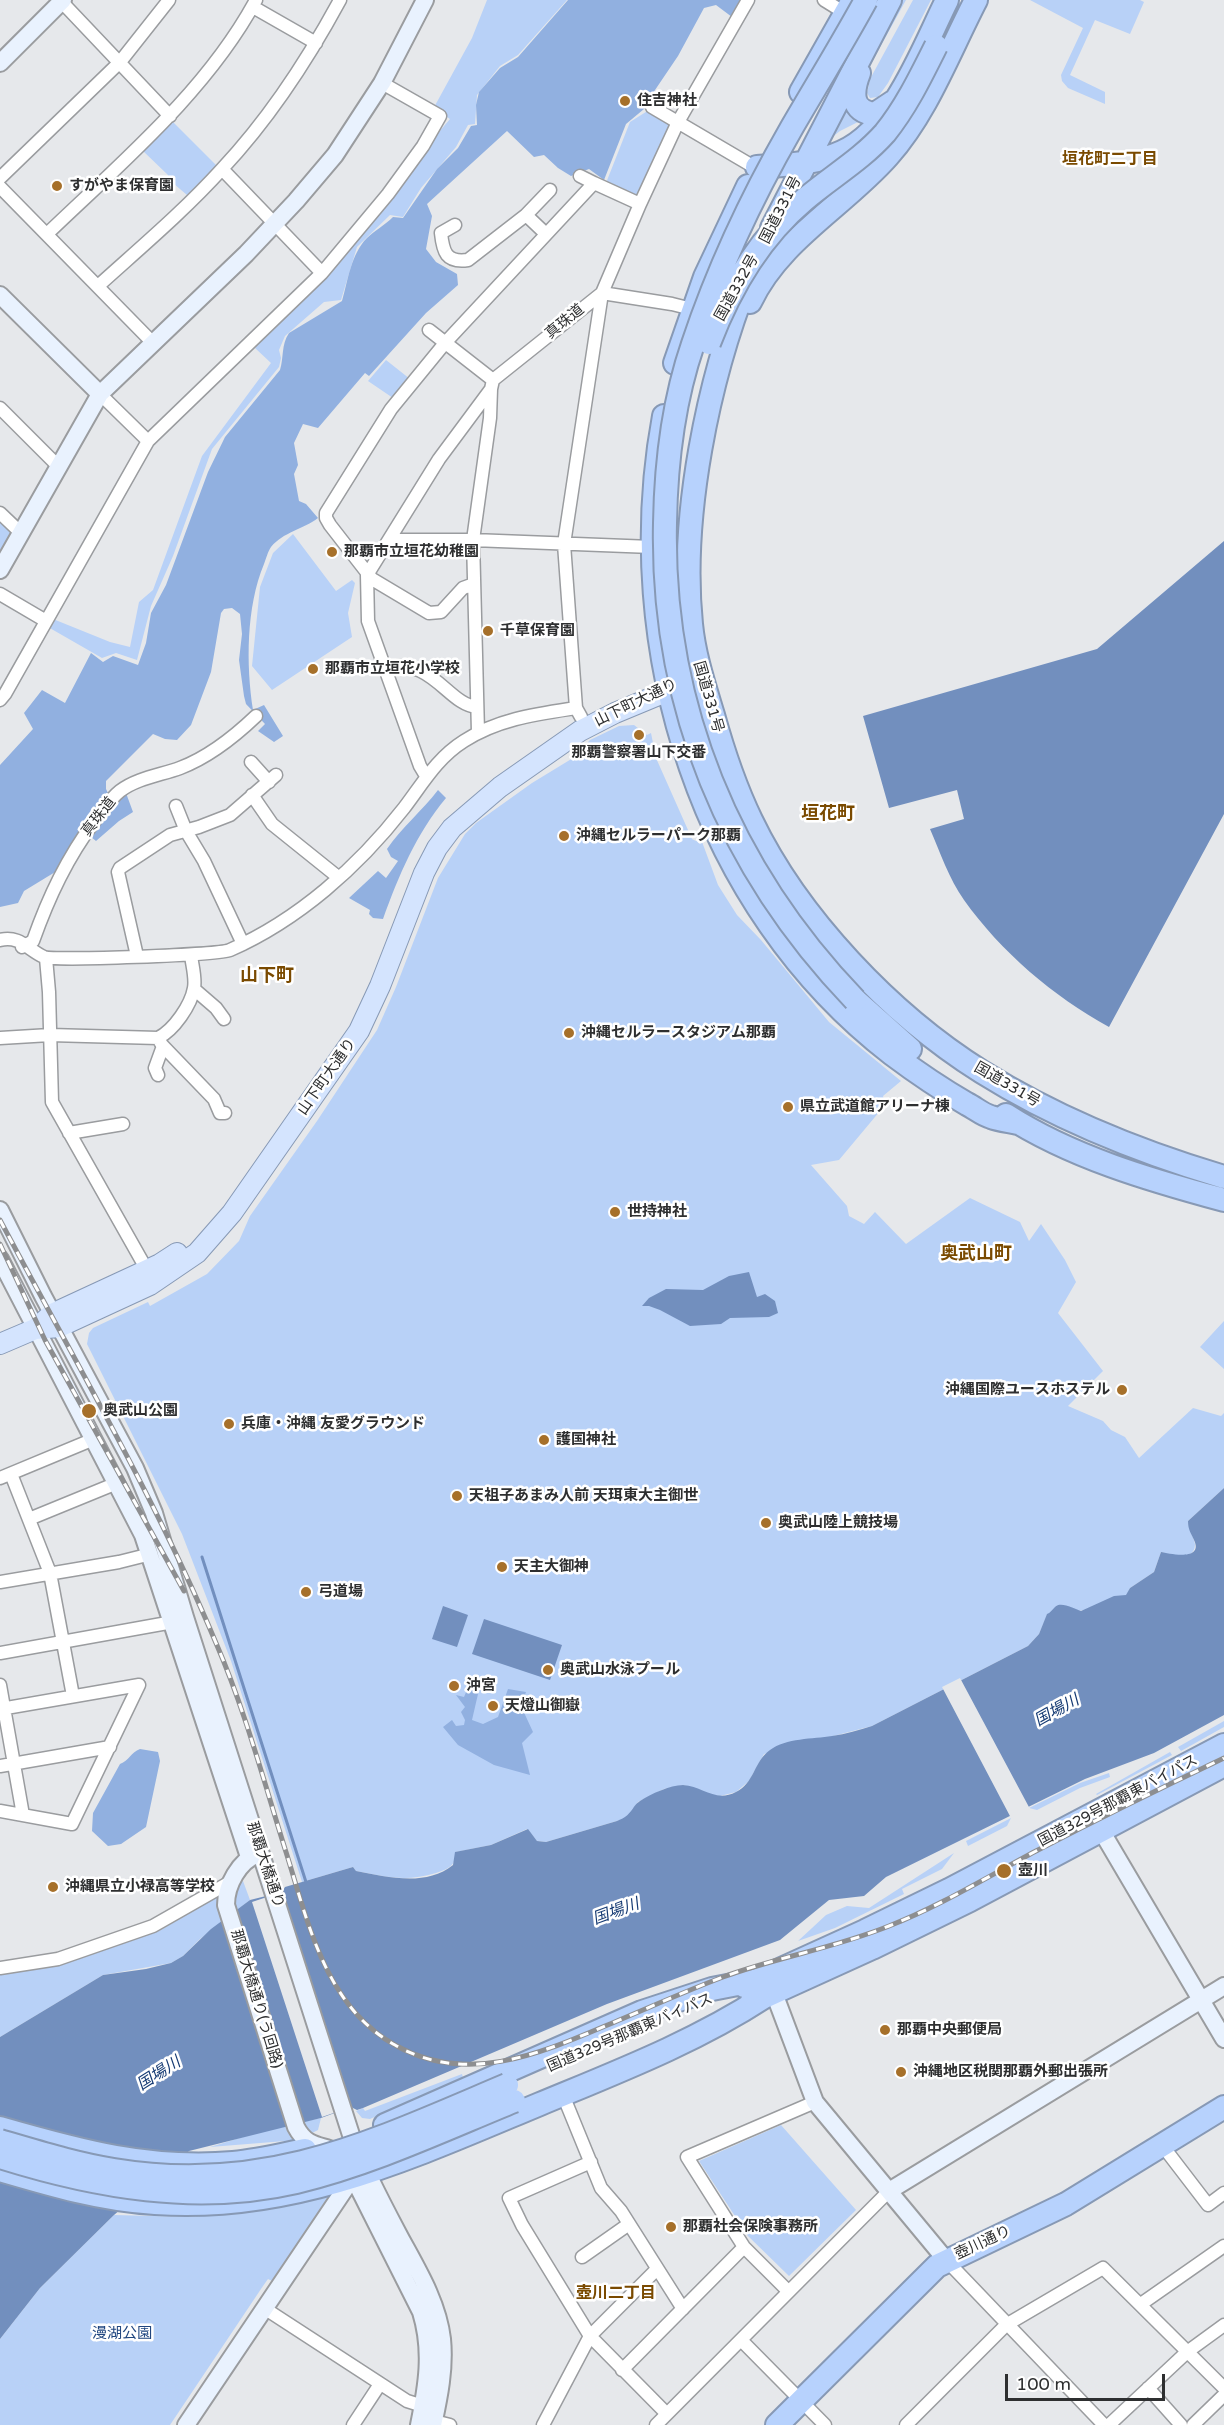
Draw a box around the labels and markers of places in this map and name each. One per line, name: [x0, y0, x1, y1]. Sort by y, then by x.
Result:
place label: 住吉神社: [637, 92, 697, 110]
marker: 住吉神社: [618, 94, 632, 108]
place label: すがやま保育園: [69, 177, 174, 195]
marker: すがやま保育園: [50, 179, 64, 193]
place label: 那覇市立垣花幼稚園: [344, 543, 479, 561]
marker: 那覇市立垣花幼稚園: [325, 545, 339, 559]
place label: 千草保育園: [500, 622, 575, 640]
marker: 千草保育園: [481, 624, 495, 638]
place label: 那覇市立垣花小学校: [325, 660, 460, 678]
marker: 那覇市立垣花小学校: [306, 662, 320, 676]
marker: 那覇警察署山下交番: [632, 728, 646, 742]
place label: 那覇警察署山下交番: [572, 744, 706, 762]
place label: 沖縄セルラーパーク那覇: [576, 827, 741, 845]
marker: 沖縄セルラーパーク那覇: [557, 829, 571, 843]
place label: 沖縄セルラースタジアム那覇: [581, 1024, 776, 1042]
marker: 沖縄セルラースタジアム那覇: [562, 1026, 576, 1040]
place label: 県立武道館アリーナ棟: [800, 1098, 950, 1116]
marker: 県立武道館アリーナ棟: [781, 1100, 795, 1114]
place label: 世持神社: [627, 1203, 687, 1221]
marker: 世持神社: [608, 1205, 622, 1219]
place label: 沖縄国際ユースホステル: [945, 1381, 1110, 1399]
marker: 沖縄国際ユースホステル: [1115, 1383, 1129, 1397]
marker: 奥武山公園: [80, 1402, 98, 1420]
place label: 奥武山公園: [103, 1402, 178, 1420]
place label: 兵庫・沖縄 友愛グラウンド: [241, 1415, 425, 1433]
marker: 兵庫・沖縄 友愛グラウンド: [222, 1417, 236, 1431]
place label: 護国神社: [556, 1431, 616, 1449]
marker: 護国神社: [537, 1433, 551, 1447]
place label: 天祖子あまみ人前 天珥東大主御世: [469, 1487, 698, 1505]
marker: 天祖子あまみ人前 天珥東大主御世: [450, 1489, 464, 1503]
place label: 奥武山陸上競技場: [778, 1514, 898, 1532]
marker: 奥武山陸上競技場: [759, 1516, 773, 1530]
place label: 天主大御神: [514, 1558, 589, 1576]
marker: 天主大御神: [495, 1560, 509, 1574]
place label: 弓道場: [318, 1583, 363, 1601]
marker: 弓道場: [299, 1585, 313, 1599]
place label: 奥武山水泳プール: [560, 1661, 680, 1679]
marker: 奥武山水泳プール: [541, 1663, 555, 1677]
place label: 沖宮: [466, 1677, 496, 1695]
marker: 沖宮: [447, 1679, 461, 1693]
place label: 天燈山御嶽: [505, 1697, 580, 1715]
marker: 天燈山御嶽: [486, 1699, 500, 1713]
marker: 壺川: [995, 1862, 1013, 1880]
place label: 壺川: [1018, 1862, 1048, 1880]
place label: 沖縄県立小禄高等学校: [65, 1878, 215, 1896]
marker: 沖縄県立小禄高等学校: [46, 1880, 60, 1894]
place label: 那覇中央郵便局: [897, 2021, 1002, 2039]
marker: 那覇中央郵便局: [878, 2023, 892, 2037]
place label: 沖縄地区税関那覇外郵出張所: [913, 2063, 1108, 2081]
marker: 沖縄地区税関那覇外郵出張所: [894, 2065, 908, 2079]
place label: 那覇社会保険事務所: [683, 2218, 818, 2236]
marker: 那覇社会保険事務所: [664, 2220, 678, 2234]

